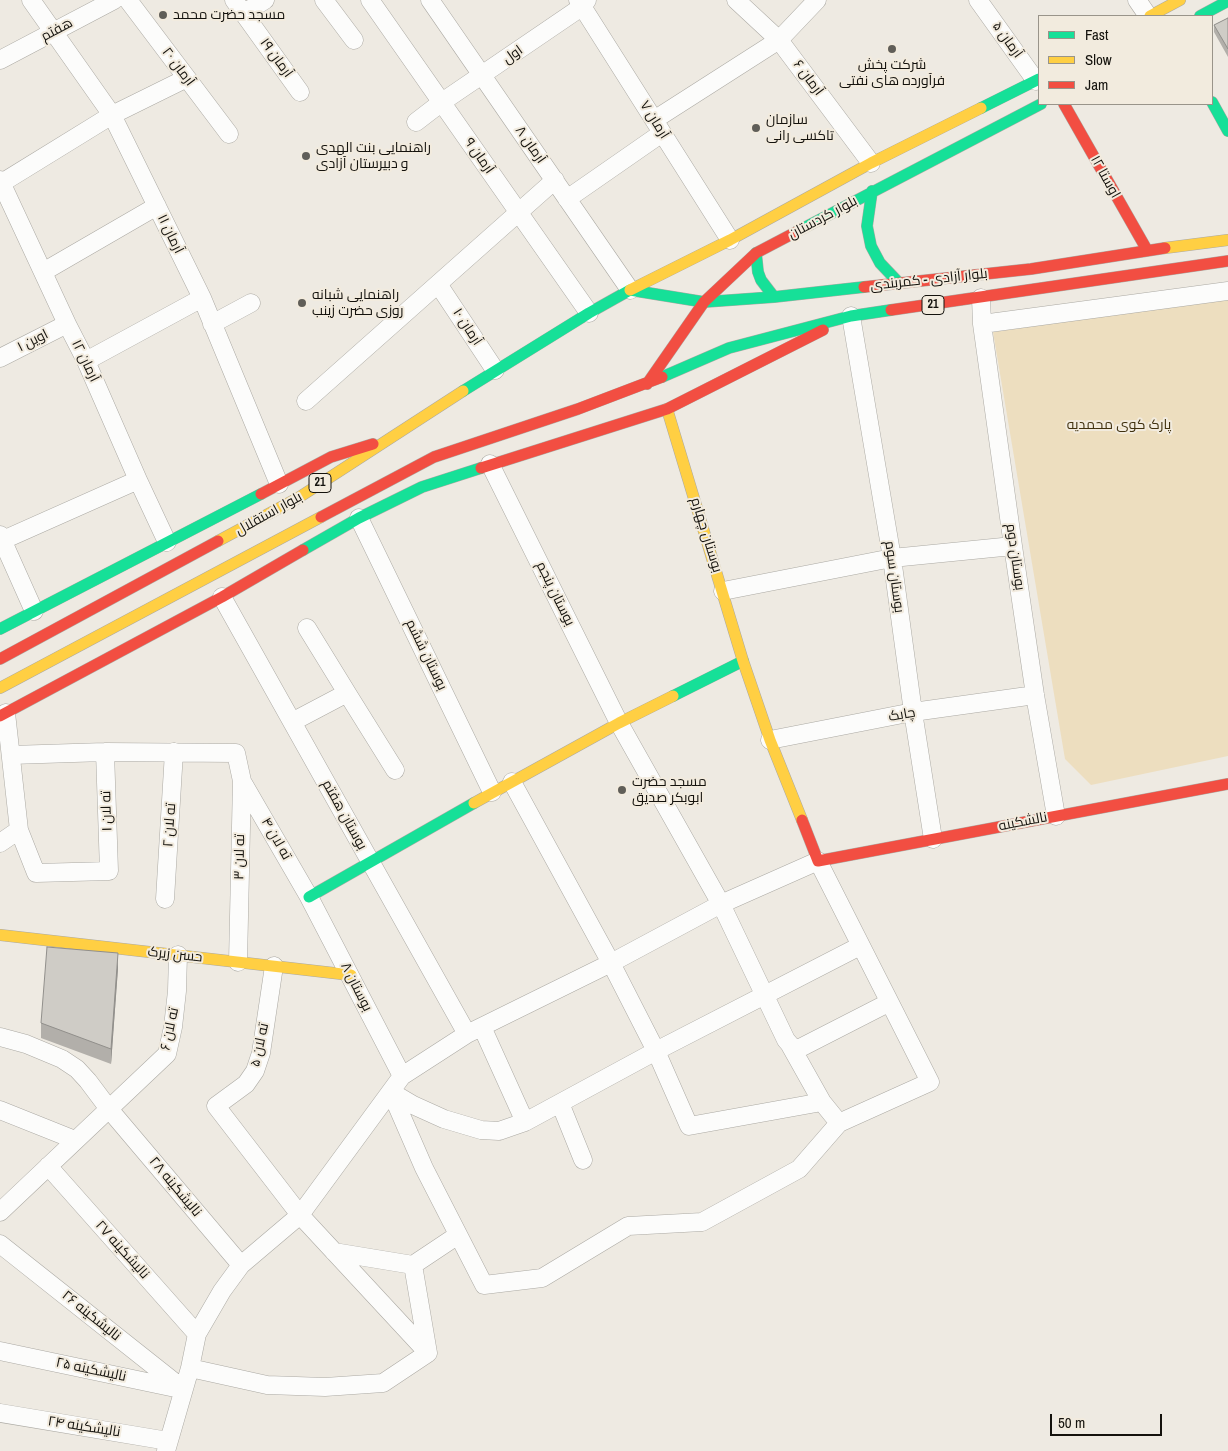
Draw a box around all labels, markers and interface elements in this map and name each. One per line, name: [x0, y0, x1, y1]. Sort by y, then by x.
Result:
place label: مسجد حضرت محمد: [173, 7, 285, 23]
marker: مسجد حضرت محمد: [157, 9, 169, 21]
street label: هفتم: [38, 15, 76, 45]
legend: [1038, 15, 1213, 105]
street label: آرمان ۵: [988, 19, 1026, 61]
text: Fast: [1085, 24, 1108, 45]
street label: آرمان ۱۹: [256, 35, 296, 81]
street label: اول: [500, 42, 526, 68]
marker: شرکت پخش فرآورده های نفتی: [886, 43, 898, 55]
street label: آرمان ۲۰: [158, 44, 198, 90]
text: Slow: [1085, 49, 1112, 70]
street label: آرمان ۶: [789, 57, 827, 99]
place label: شرکت پخش فرآورده های نفتی: [839, 57, 945, 90]
text: Jam: [1085, 74, 1108, 95]
street label: آرمان ۷: [636, 98, 672, 142]
place label: سازمان تاکسی رانی: [766, 112, 834, 144]
marker: سازمان تاکسی رانی: [750, 122, 762, 134]
street label: آرمان ۸: [511, 123, 549, 167]
street label: آرمان ۹: [461, 135, 497, 177]
place label: راهنمایی بنت الهدی و دبیرستان آزادی: [316, 140, 431, 172]
marker: راهنمایی بنت الهدی و دبیرستان آزادی: [300, 150, 312, 162]
street label: اوستا ۱۲: [1086, 153, 1124, 201]
street label: بلوار کردستان: [786, 193, 860, 243]
street label: آرمان ۱۱: [153, 212, 187, 256]
street label: بلوار آزادی - کمربندی: [870, 265, 988, 295]
place label: راهنمایی شبانه روزی حضرت زینب: [312, 287, 403, 320]
road number: 21: [922, 296, 944, 314]
marker: راهنمایی شبانه روزی حضرت زینب: [296, 297, 308, 309]
street label: آرمان ۱۰: [449, 305, 485, 349]
street label: اوین ۱: [15, 326, 51, 356]
street label: آرمان ۱۲: [68, 337, 102, 385]
park label: پارک کوی محمدیه: [1067, 417, 1171, 433]
road number: 21: [309, 473, 331, 492]
street label: بلوار استقلال: [233, 489, 305, 539]
street label: بوستان چهارم: [687, 495, 725, 575]
street label: بوستان دوم: [1002, 522, 1028, 592]
street label: بوستان سوم: [881, 540, 907, 614]
street label: بوستان پنجم: [532, 559, 578, 629]
street label: بوستان ششم: [402, 617, 450, 693]
street label: چابک: [887, 704, 917, 726]
place label: مسجد حضرت ابوبکر صدیق: [632, 774, 707, 806]
street label: بوستان هفتم: [318, 777, 370, 853]
marker: مسجد حضرت ابوبکر صدیق: [616, 784, 628, 796]
street label: ته لان ۱: [98, 790, 116, 832]
street label: ته لان ۲: [160, 803, 180, 847]
street label: نالشکینه: [997, 809, 1049, 835]
street label: ته لان ۴: [257, 815, 295, 863]
street label: ته لان ۳: [231, 834, 249, 880]
street label: حسن زیرک: [147, 944, 203, 966]
street label: بوستان ۸: [337, 960, 375, 1014]
street label: ته لان ۶: [157, 1006, 183, 1052]
street label: ته لان ۵: [247, 1022, 273, 1068]
street label: نالیشکینه ۲۸: [145, 1154, 205, 1220]
street label: نالیشکینه ۲۷: [91, 1217, 153, 1283]
street label: نالیشکینه ۲۶: [58, 1287, 124, 1345]
street label: نالیشکینه ۲۵: [54, 1354, 128, 1386]
scale bar: [1053, 1404, 1166, 1436]
text: 50 m: [1058, 1412, 1085, 1433]
street label: نالیشکینه ۲۴: [46, 1413, 122, 1441]

